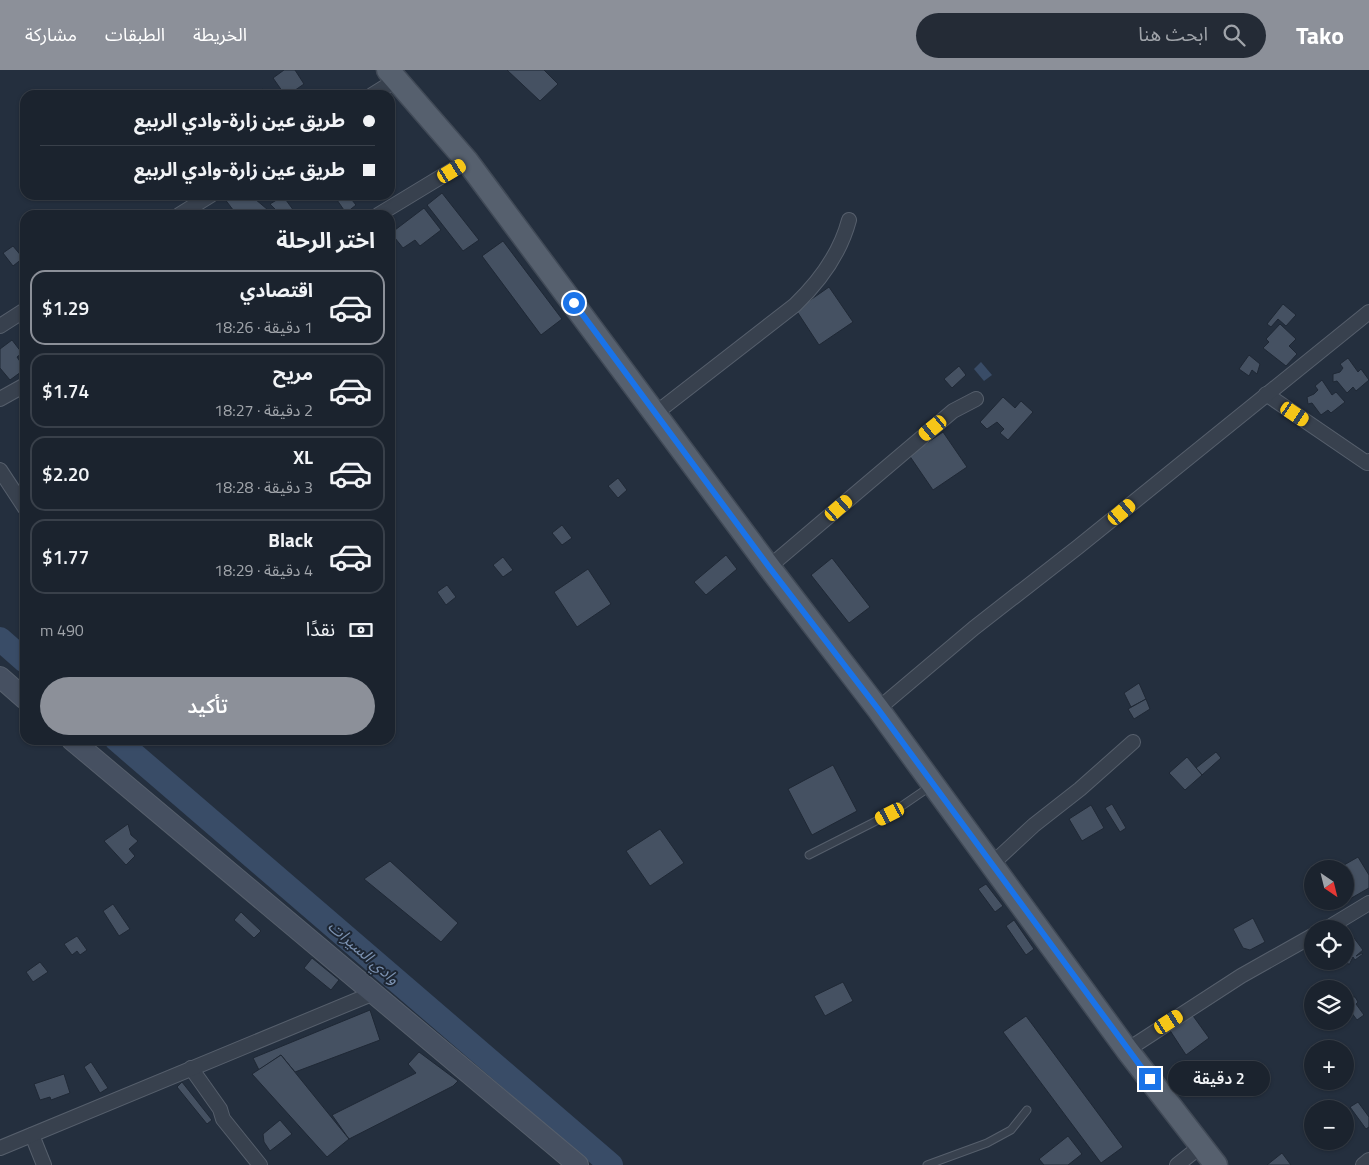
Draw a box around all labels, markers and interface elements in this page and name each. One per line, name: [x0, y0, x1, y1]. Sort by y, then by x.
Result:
search box: [916, 13, 1266, 58]
text: Tako: [1296, 17, 1344, 53]
text: ابحث هنا: [1138, 19, 1208, 48]
text: مشاركة: [25, 21, 77, 48]
text: الطبقات: [105, 21, 165, 48]
text: الخريطة: [193, 21, 247, 48]
icon: search: [1220, 21, 1248, 49]
text: طريق عين زارة-وادي الربيع: [134, 105, 345, 134]
text: طريق عين زارة-وادي الربيع: [134, 154, 345, 183]
car: [435, 157, 468, 185]
text: اختر الرحلة: [276, 223, 375, 257]
text: اقتصادي: [240, 275, 313, 304]
icon: car: [328, 285, 373, 330]
route start: [563, 292, 585, 314]
text: $1.29: [42, 293, 89, 322]
text: 1 دقيقة · 18:26: [214, 315, 313, 339]
text: مريح: [273, 358, 313, 387]
icon: car: [328, 368, 373, 413]
text: $1.74: [42, 376, 89, 405]
text: 2 دقيقة · 18:27: [214, 398, 313, 422]
car: [1278, 399, 1311, 429]
car: [916, 413, 949, 443]
text: XL: [293, 442, 313, 471]
icon: car: [328, 451, 373, 496]
text: $2.20: [42, 459, 89, 488]
text: 3 دقيقة · 18:28: [214, 475, 313, 499]
car: [822, 492, 855, 524]
car: [1105, 497, 1138, 527]
text: Black: [268, 525, 313, 554]
icon: car: [328, 534, 373, 579]
text: $1.77: [42, 542, 89, 571]
text: 4 دقيقة · 18:29: [214, 558, 313, 582]
text: نقدًا: [306, 614, 335, 643]
icon: cash: [347, 616, 375, 644]
text: 490 m: [40, 618, 84, 642]
button: تأكيد: [40, 677, 375, 735]
car: [873, 801, 906, 827]
north arrow: [1304, 860, 1354, 910]
map controls: [1304, 860, 1354, 1150]
water label: وادي السيرات: [322, 914, 405, 991]
button: locate: [1304, 920, 1354, 970]
button: layers: [1304, 980, 1354, 1030]
car: [1152, 1008, 1185, 1036]
button: +: [1304, 1040, 1354, 1090]
callout: 2 دقيقة: [1168, 1062, 1270, 1096]
text: 2 دقيقة: [1193, 1066, 1245, 1090]
route end: [1139, 1068, 1161, 1090]
button: −: [1304, 1100, 1354, 1150]

